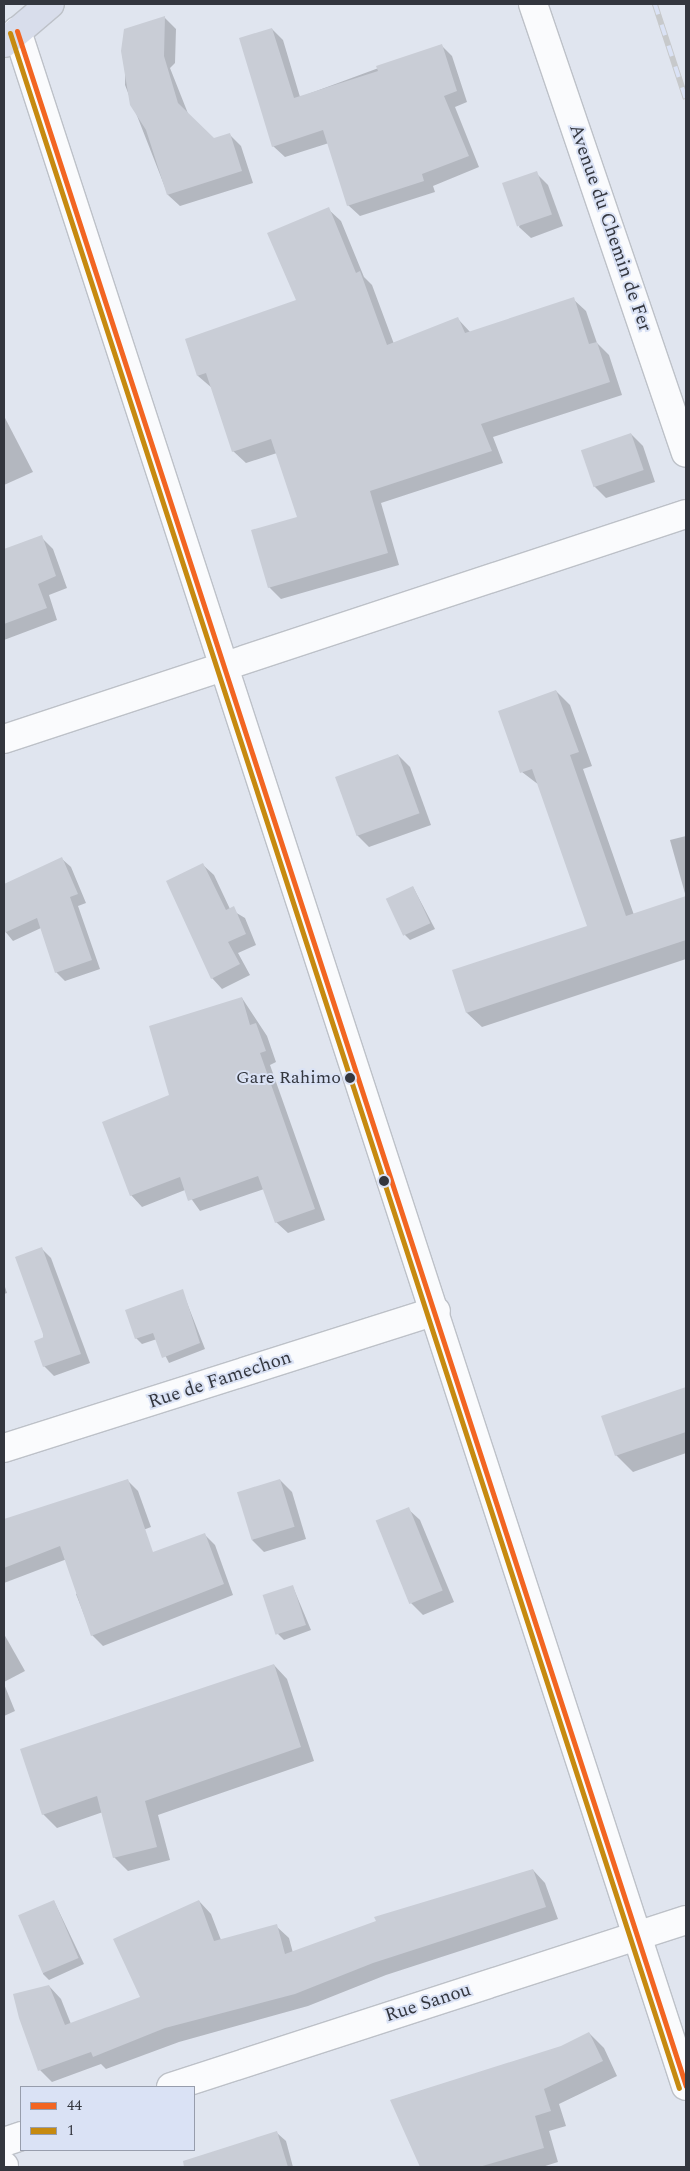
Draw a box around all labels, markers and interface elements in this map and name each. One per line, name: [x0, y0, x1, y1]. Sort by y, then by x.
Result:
street label: Avenue du Chemin de Fer: [564, 121, 656, 335]
place label: Gare Rahimo: [236, 1067, 341, 1089]
marker: Gare Rahimo: [345, 1073, 355, 1083]
unlabelled marker: [379, 1176, 389, 1186]
street label: Rue de Famechon: [145, 1346, 295, 1414]
street label: Rue Sanou: [382, 1978, 474, 2028]
legend: [20, 2086, 195, 2151]
text: 44: [67, 2094, 82, 2117]
text: 1: [67, 2119, 75, 2142]

